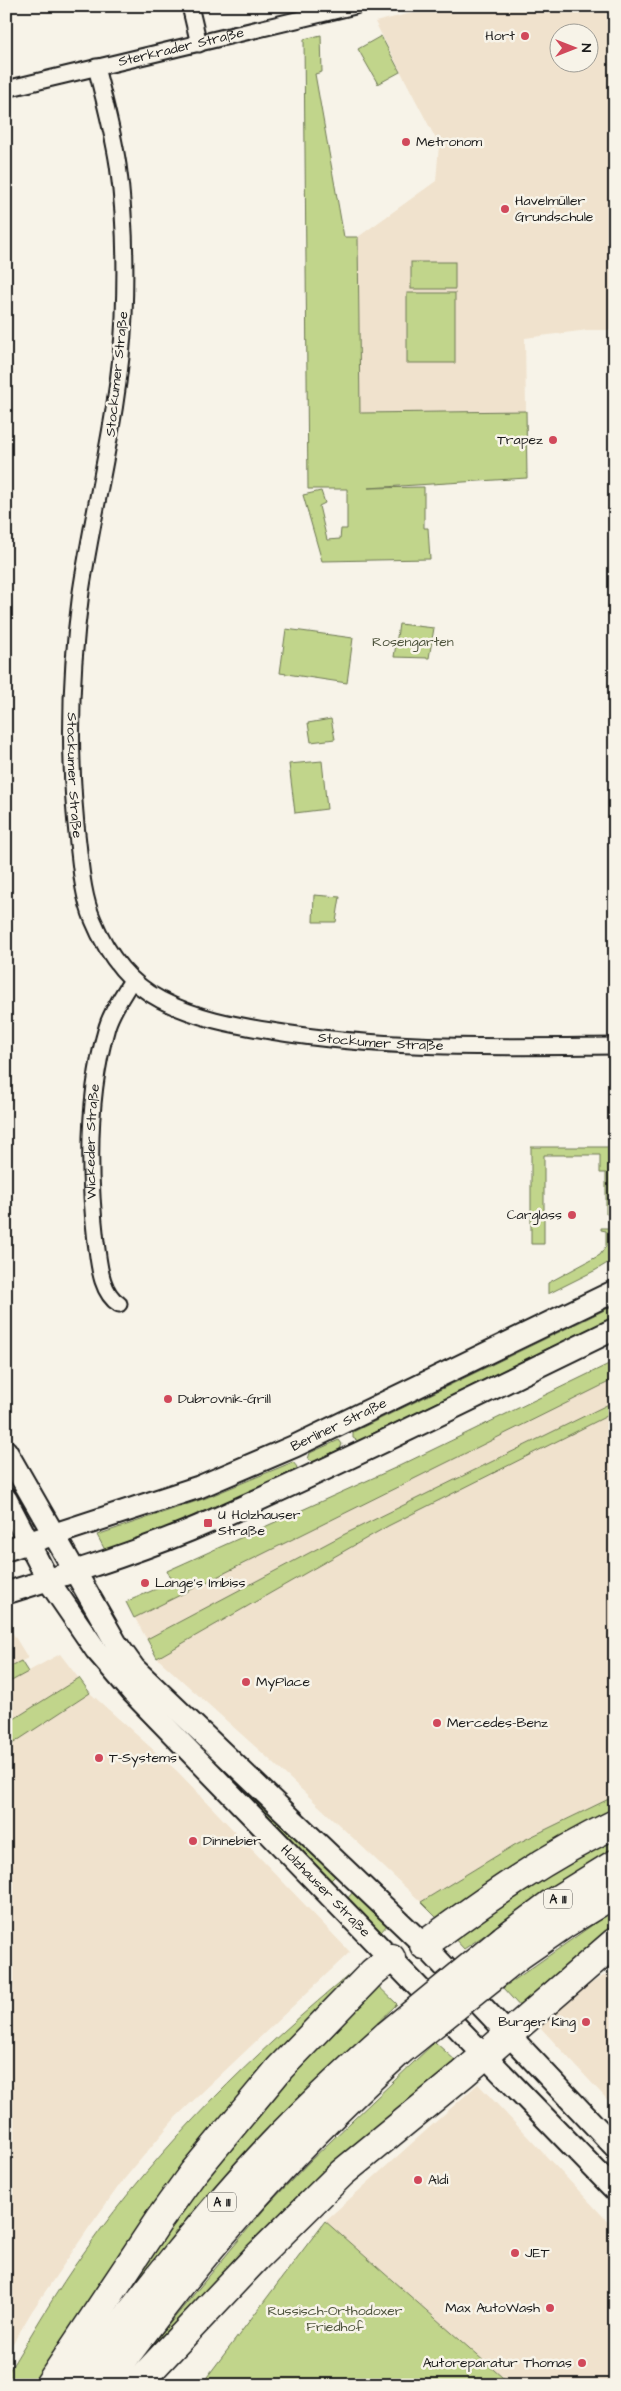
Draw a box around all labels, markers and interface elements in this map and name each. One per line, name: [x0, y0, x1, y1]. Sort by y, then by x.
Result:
north arrow: [548, 22, 598, 72]
street label: Sterkrader Straße: [116, 23, 246, 72]
place label: Hort: [485, 26, 515, 46]
marker: Hort: [519, 30, 531, 42]
text: N: [576, 44, 596, 53]
place label: Metronom: [416, 132, 482, 152]
marker: Metronom: [400, 136, 412, 148]
place label: Havelmüller Grundschule: [515, 191, 594, 227]
marker: Havelmüller Grundschule: [499, 203, 511, 215]
street label: Stockumer Straße: [100, 310, 134, 438]
place label: Trapez: [497, 430, 543, 450]
marker: Trapez: [547, 434, 559, 446]
park label: Rosengarten: [372, 632, 454, 652]
street label: Stockumer Straße: [62, 712, 87, 840]
street label: Stockumer Straße: [317, 1028, 444, 1056]
street label: Wickeder Straße: [81, 1082, 105, 1200]
place label: Carglass: [507, 1205, 562, 1225]
marker: Carglass: [566, 1209, 578, 1221]
place label: Dubrovnik-Grill: [178, 1389, 271, 1409]
marker: Dubrovnik-Grill: [162, 1393, 174, 1405]
street label: Berliner Straße: [287, 1393, 391, 1457]
place label: U Holzhauser Straße: [218, 1505, 301, 1541]
marker: U Holzhauser Straße: [202, 1517, 214, 1529]
place label: Lange’s Imbiss: [155, 1573, 246, 1593]
marker: Lange’s Imbiss: [139, 1577, 151, 1589]
place label: MyPlace: [256, 1672, 310, 1692]
marker: MyPlace: [240, 1676, 252, 1688]
place label: Mercedes-Benz: [447, 1713, 548, 1733]
marker: Mercedes-Benz: [431, 1717, 443, 1729]
place label: T-Systems: [109, 1748, 177, 1768]
marker: T-Systems: [93, 1752, 105, 1764]
place label: Dinnebier: [203, 1831, 261, 1851]
marker: Dinnebier: [187, 1835, 199, 1847]
street label: Holzhauser Straße: [276, 1841, 375, 1942]
road number: A 111: [544, 1890, 572, 1908]
place label: Burger King: [498, 2012, 576, 2032]
marker: Burger King: [580, 2016, 592, 2028]
place label: Aldi: [428, 2170, 448, 2190]
marker: Aldi: [412, 2174, 424, 2186]
road number: A 111: [208, 2192, 236, 2212]
place label: JET: [525, 2243, 550, 2263]
marker: JET: [509, 2247, 521, 2259]
place label: Max AutoWash: [445, 2298, 540, 2318]
park label: Russisch-Orthodoxer Friedhof: [268, 2301, 403, 2337]
marker: Max AutoWash: [544, 2302, 556, 2314]
place label: Autoreparatur Thomas: [423, 2353, 572, 2373]
marker: Autoreparatur Thomas: [576, 2357, 588, 2369]

